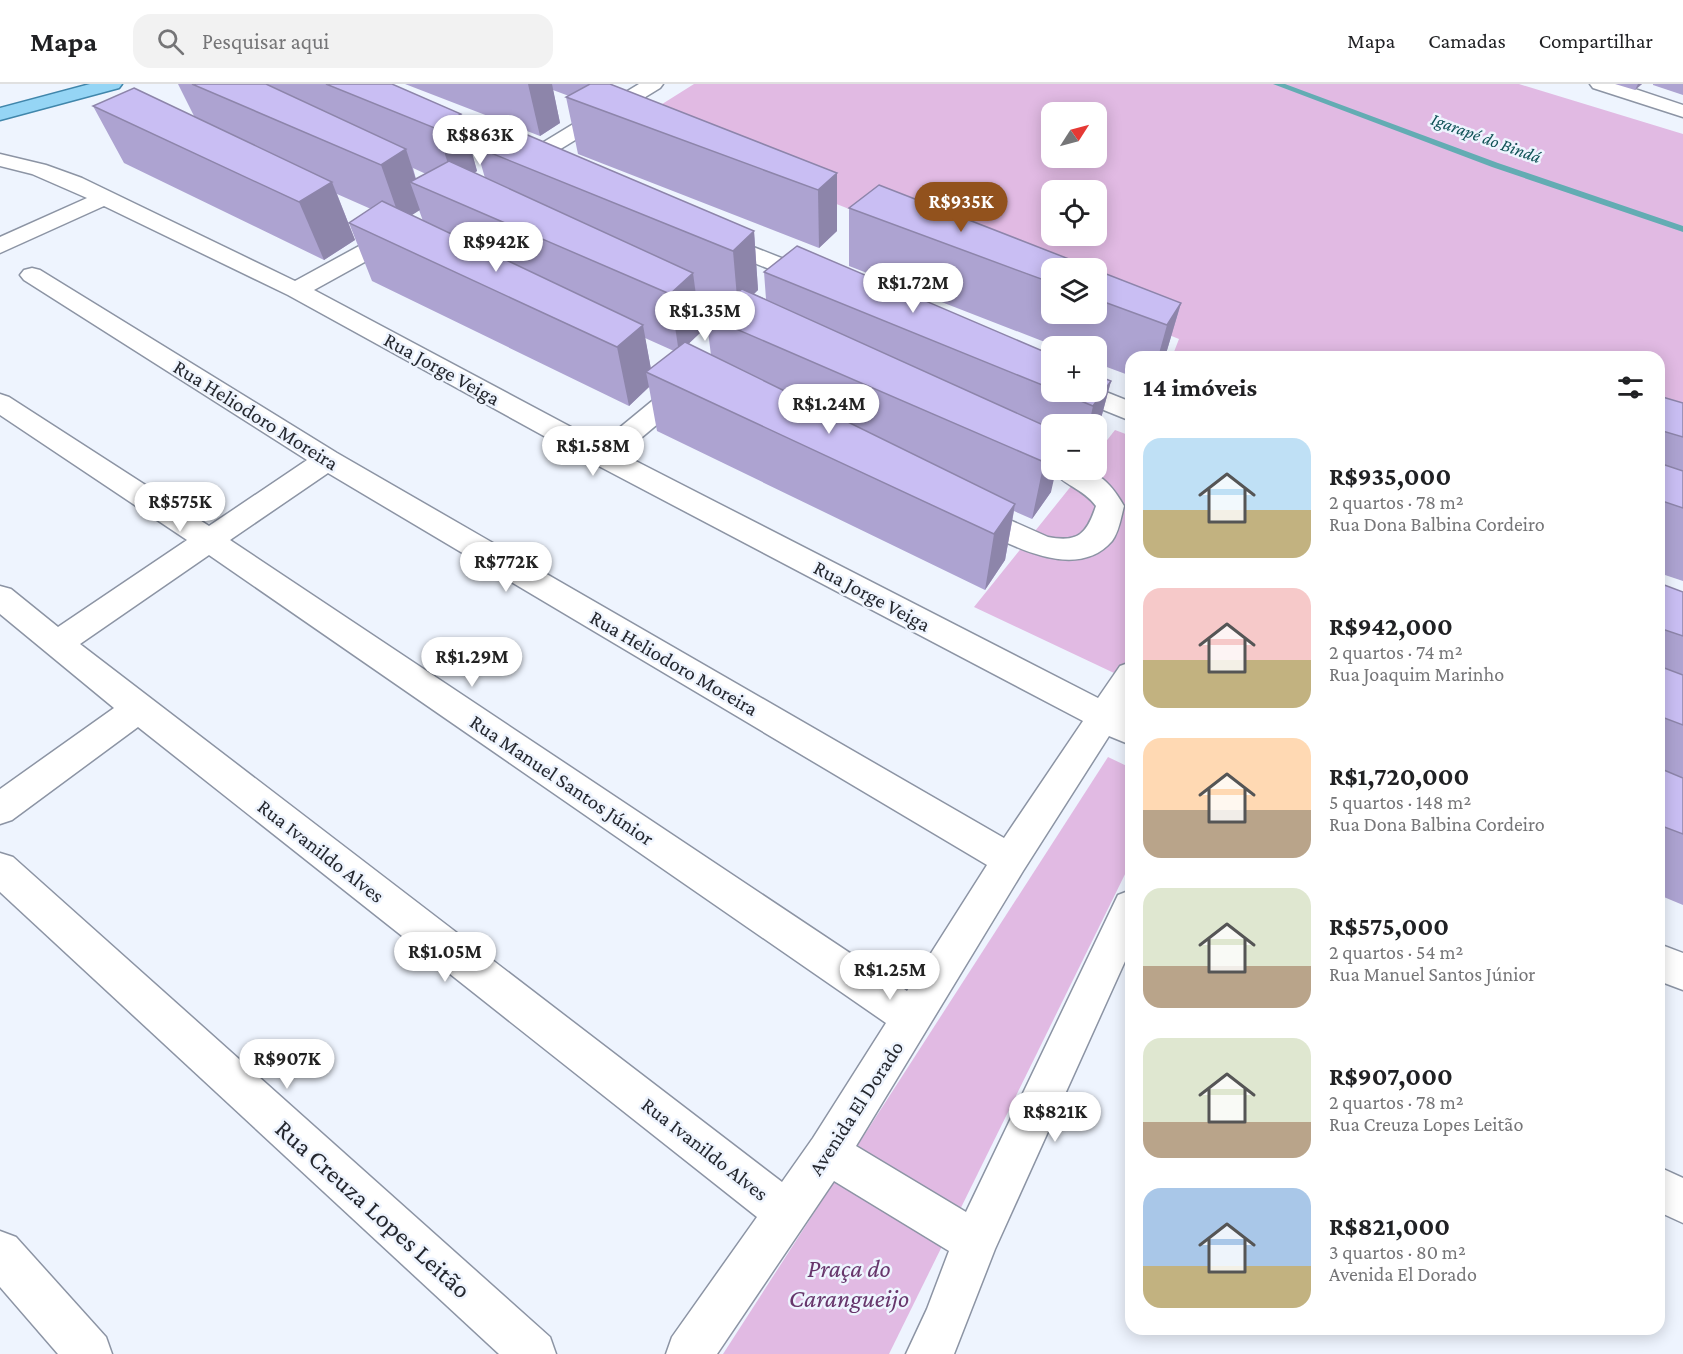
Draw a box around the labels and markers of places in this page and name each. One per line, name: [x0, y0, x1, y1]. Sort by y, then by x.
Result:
pin: R$863K: [431, 115, 529, 166]
pin: R$935K: [912, 182, 1010, 233]
pin: R$942K: [447, 222, 545, 273]
pin: R$1.72M: [858, 263, 968, 314]
pin: R$1.35M: [650, 291, 760, 342]
pin: R$1.24M: [774, 384, 884, 435]
pin: R$1.58M: [538, 426, 648, 477]
pin: R$575K: [131, 482, 229, 533]
pin: R$772K: [457, 542, 555, 593]
pin: R$1.29M: [417, 637, 527, 688]
pin: R$1.05M: [390, 932, 500, 983]
pin: R$1.25M: [835, 950, 945, 1001]
pin: R$907K: [238, 1039, 336, 1090]
pin: R$821K: [1006, 1092, 1104, 1143]

